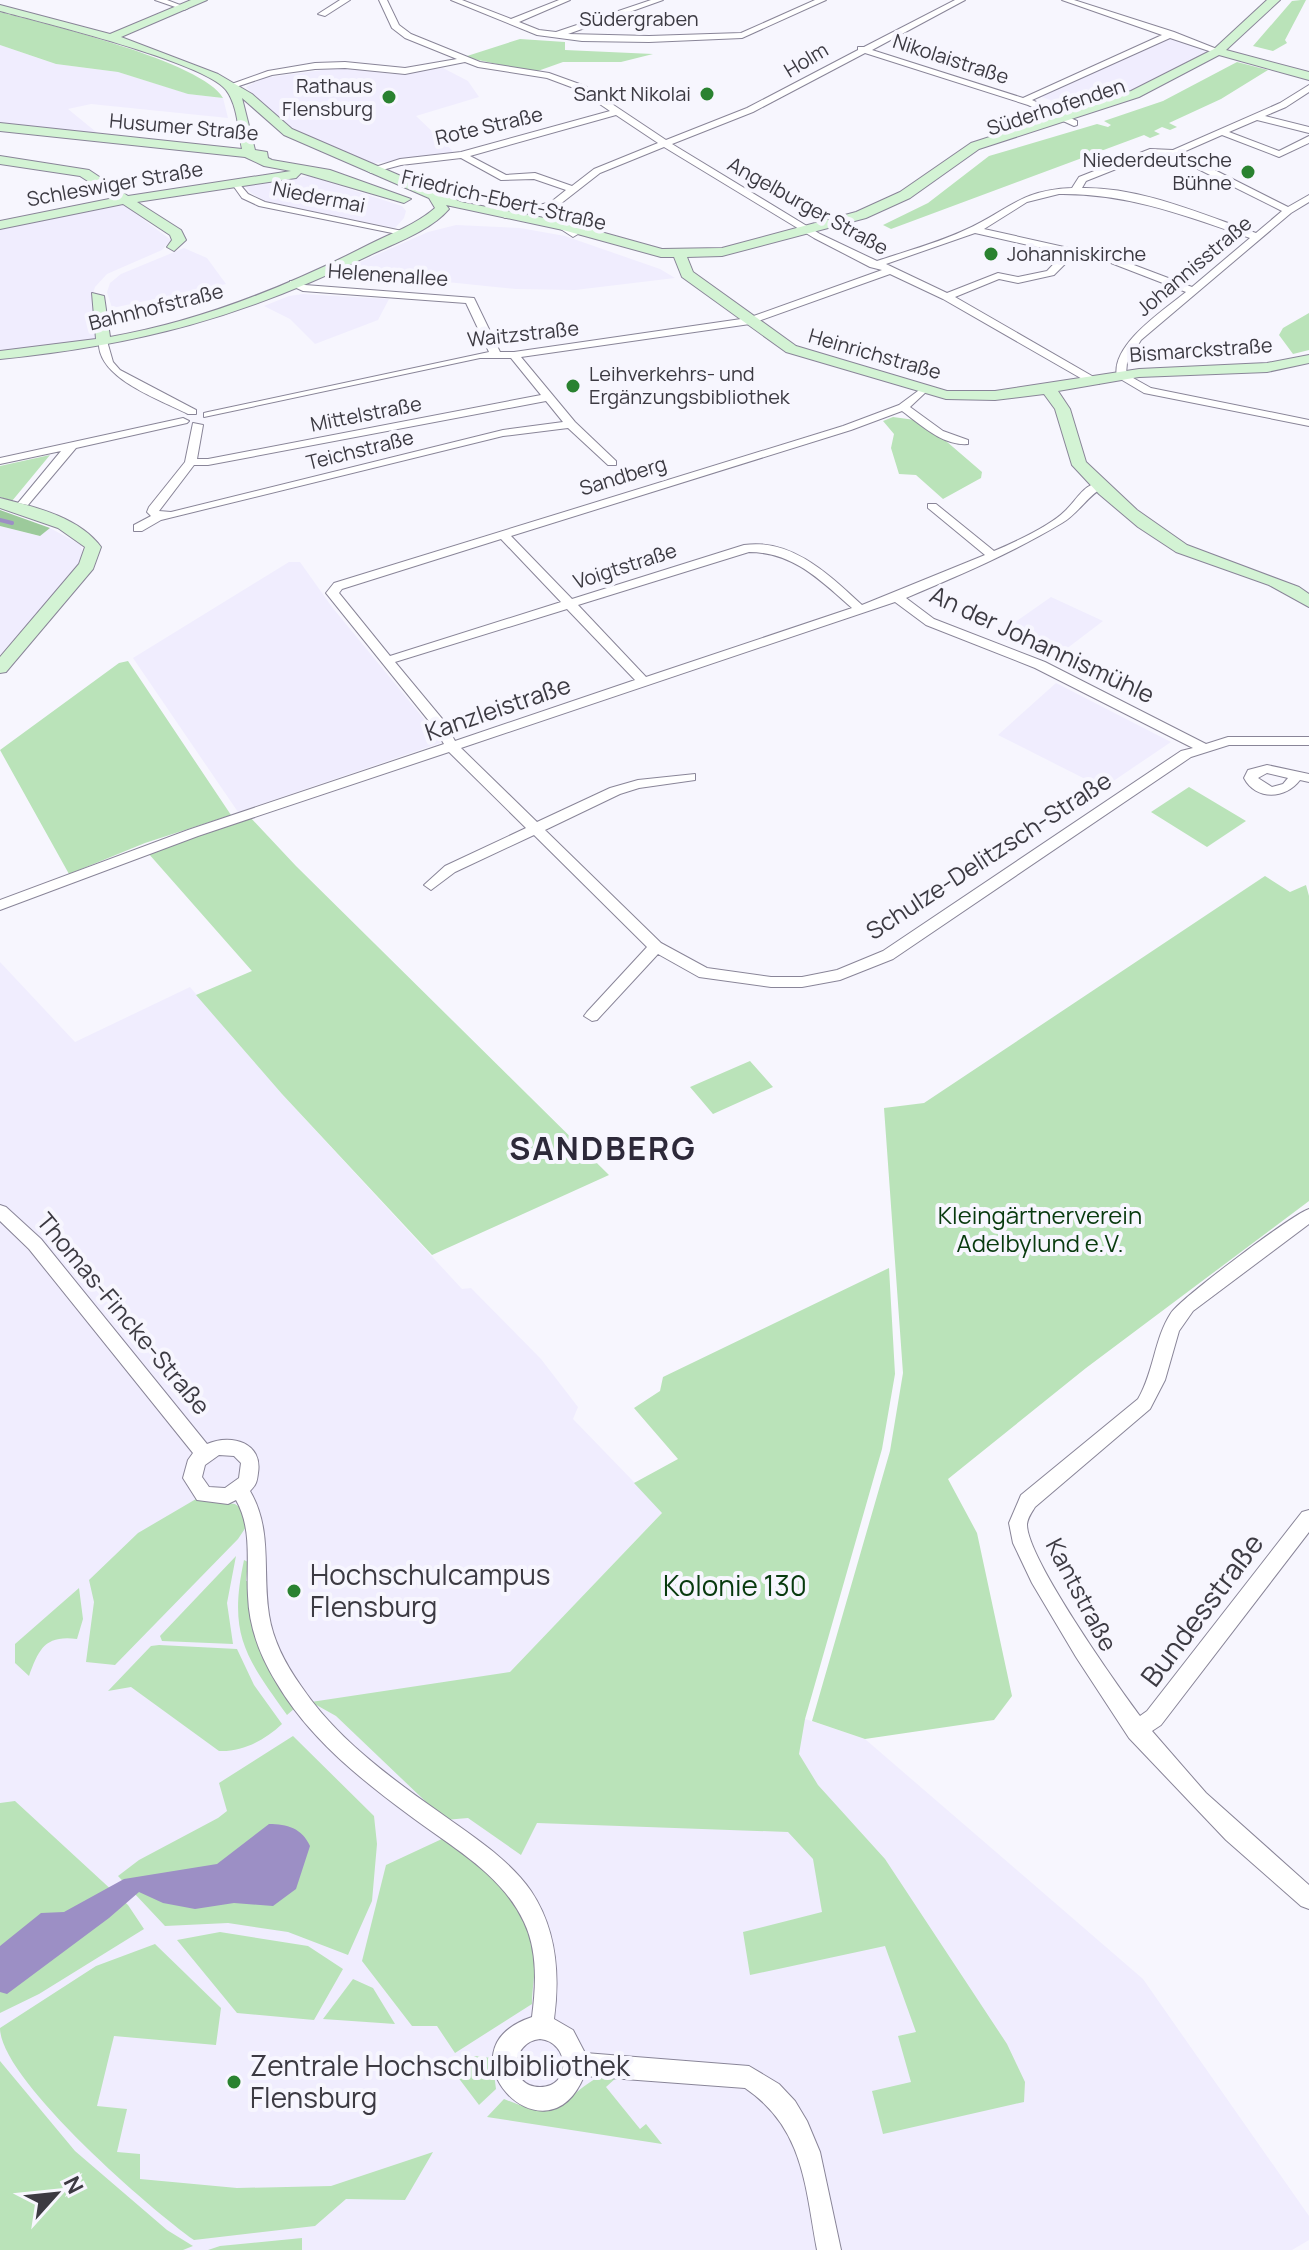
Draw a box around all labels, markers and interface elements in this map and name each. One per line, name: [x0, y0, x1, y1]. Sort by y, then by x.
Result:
street label: Südergraben: [579, 5, 699, 32]
street label: Nikolaistraße: [890, 27, 1013, 90]
street label: Holm: [779, 36, 833, 83]
street label: Süderhofenden: [983, 71, 1128, 142]
place label: Rathaus Flensburg: [282, 72, 373, 122]
place label: Sankt Nikolai: [573, 80, 691, 107]
marker: Sankt Nikolai: [698, 85, 716, 103]
marker: Rathaus Flensburg: [380, 88, 398, 106]
street label: Rote Straße: [432, 100, 545, 151]
street label: Husumer Straße: [108, 107, 260, 146]
place label: Niederdeutsche Bühne: [1083, 146, 1232, 196]
street label: Angelburger Straße: [723, 150, 893, 261]
street label: Schleswiger Straße: [25, 155, 205, 212]
street label: Friedrich-Ebert-Straße: [399, 163, 609, 236]
marker: Niederdeutsche Bühne: [1239, 163, 1257, 181]
street label: Niedermai: [271, 174, 368, 219]
street label: Johannisstraße: [1130, 209, 1257, 322]
place label: Johanniskirche: [1007, 240, 1146, 267]
marker: Johanniskirche: [982, 245, 1000, 263]
street label: Helenenallee: [327, 257, 449, 292]
street label: Bahnhofstraße: [86, 277, 226, 336]
street label: Waitzstraße: [466, 314, 580, 353]
street label: Heinrichstraße: [806, 322, 945, 385]
street label: Bismarckstraße: [1129, 331, 1273, 368]
place label: Leihverkehrs- und Ergänzungsbibliothek: [589, 360, 791, 410]
marker: Leihverkehrs- und Ergänzungsbibliothek: [564, 377, 582, 395]
street label: Mittelstraße: [308, 389, 424, 438]
street label: Teichstraße: [303, 423, 416, 476]
street label: Sandberg: [576, 450, 669, 501]
street label: Voigtstraße: [570, 536, 680, 595]
street label: An der Johannismühle: [925, 577, 1160, 710]
street label: Kanzleistraße: [420, 667, 575, 748]
street label: Schulze-Delitzsch-Straße: [859, 763, 1117, 947]
district label: SANDBERG: [509, 1126, 697, 1170]
park label: Kleingärtnerverein Adelbylund e.V.: [938, 1198, 1142, 1259]
street label: Thomas-Fincke-Straße: [30, 1205, 219, 1421]
street label: Bundesstraße: [1131, 1525, 1271, 1694]
street label: Kantstraße: [1039, 1532, 1126, 1657]
place label: Hochschulcampus Flensburg: [310, 1555, 550, 1625]
park label: Kolonie 130: [663, 1566, 807, 1604]
marker: Hochschulcampus Flensburg: [285, 1582, 303, 1600]
place label: Zentrale Hochschulbibliothek Flensburg: [250, 2046, 631, 2116]
marker: Zentrale Hochschulbibliothek Flensburg: [225, 2073, 243, 2091]
north arrow: [16, 2154, 96, 2234]
text: N: [57, 2171, 91, 2199]

